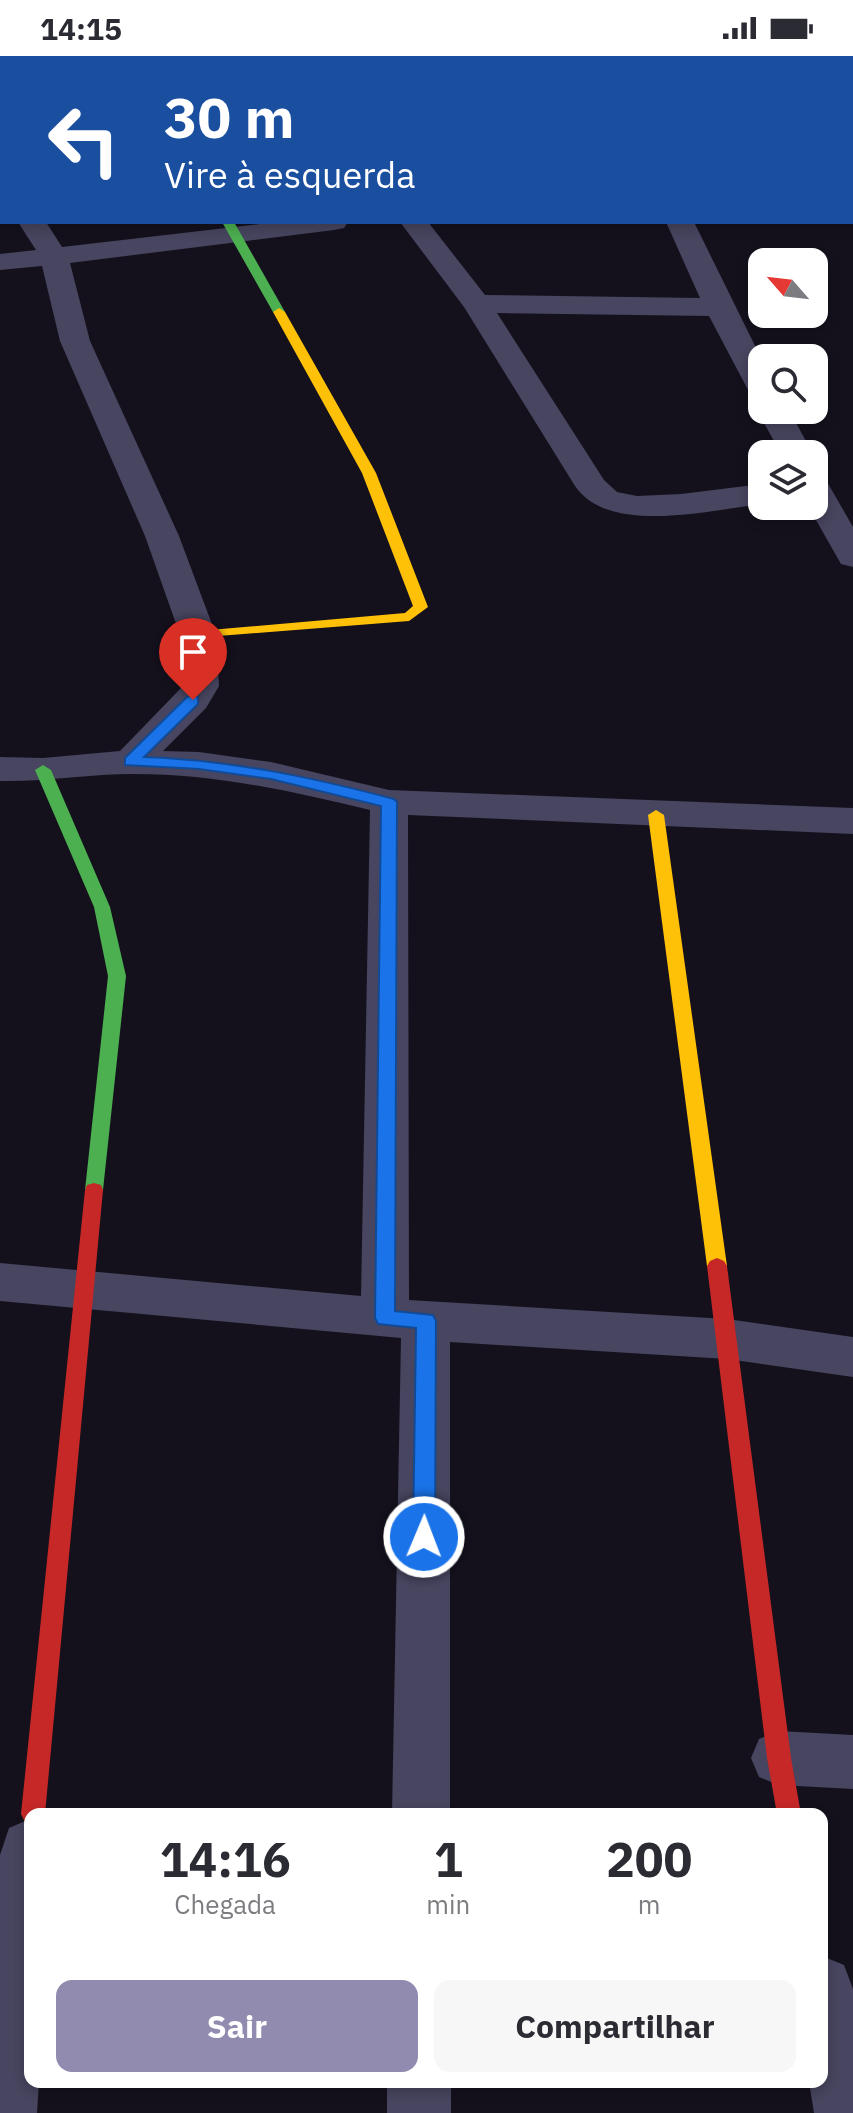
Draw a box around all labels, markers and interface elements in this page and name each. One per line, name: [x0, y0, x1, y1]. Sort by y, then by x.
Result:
text: 14:15: [40, 9, 122, 48]
text: 30 m: [164, 81, 294, 153]
icon: left: [32, 88, 136, 192]
text: Vire à esquerda: [164, 151, 415, 198]
north arrow: [748, 248, 828, 328]
map controls: [748, 248, 828, 520]
button: search: [748, 344, 828, 424]
button: layers: [748, 440, 828, 520]
pin: [159, 618, 227, 700]
icon: arrive: [171, 630, 215, 674]
position arrow: [382, 1495, 466, 1579]
text: 14:16: [160, 1828, 291, 1890]
text: 1: [434, 1828, 463, 1890]
text: 200: [606, 1828, 692, 1890]
text: Chegada: [174, 1887, 276, 1921]
text: min: [426, 1887, 470, 1921]
text: m: [638, 1887, 660, 1921]
button: Sair: [56, 1980, 418, 2072]
button: Compartilhar: [434, 1980, 796, 2072]

